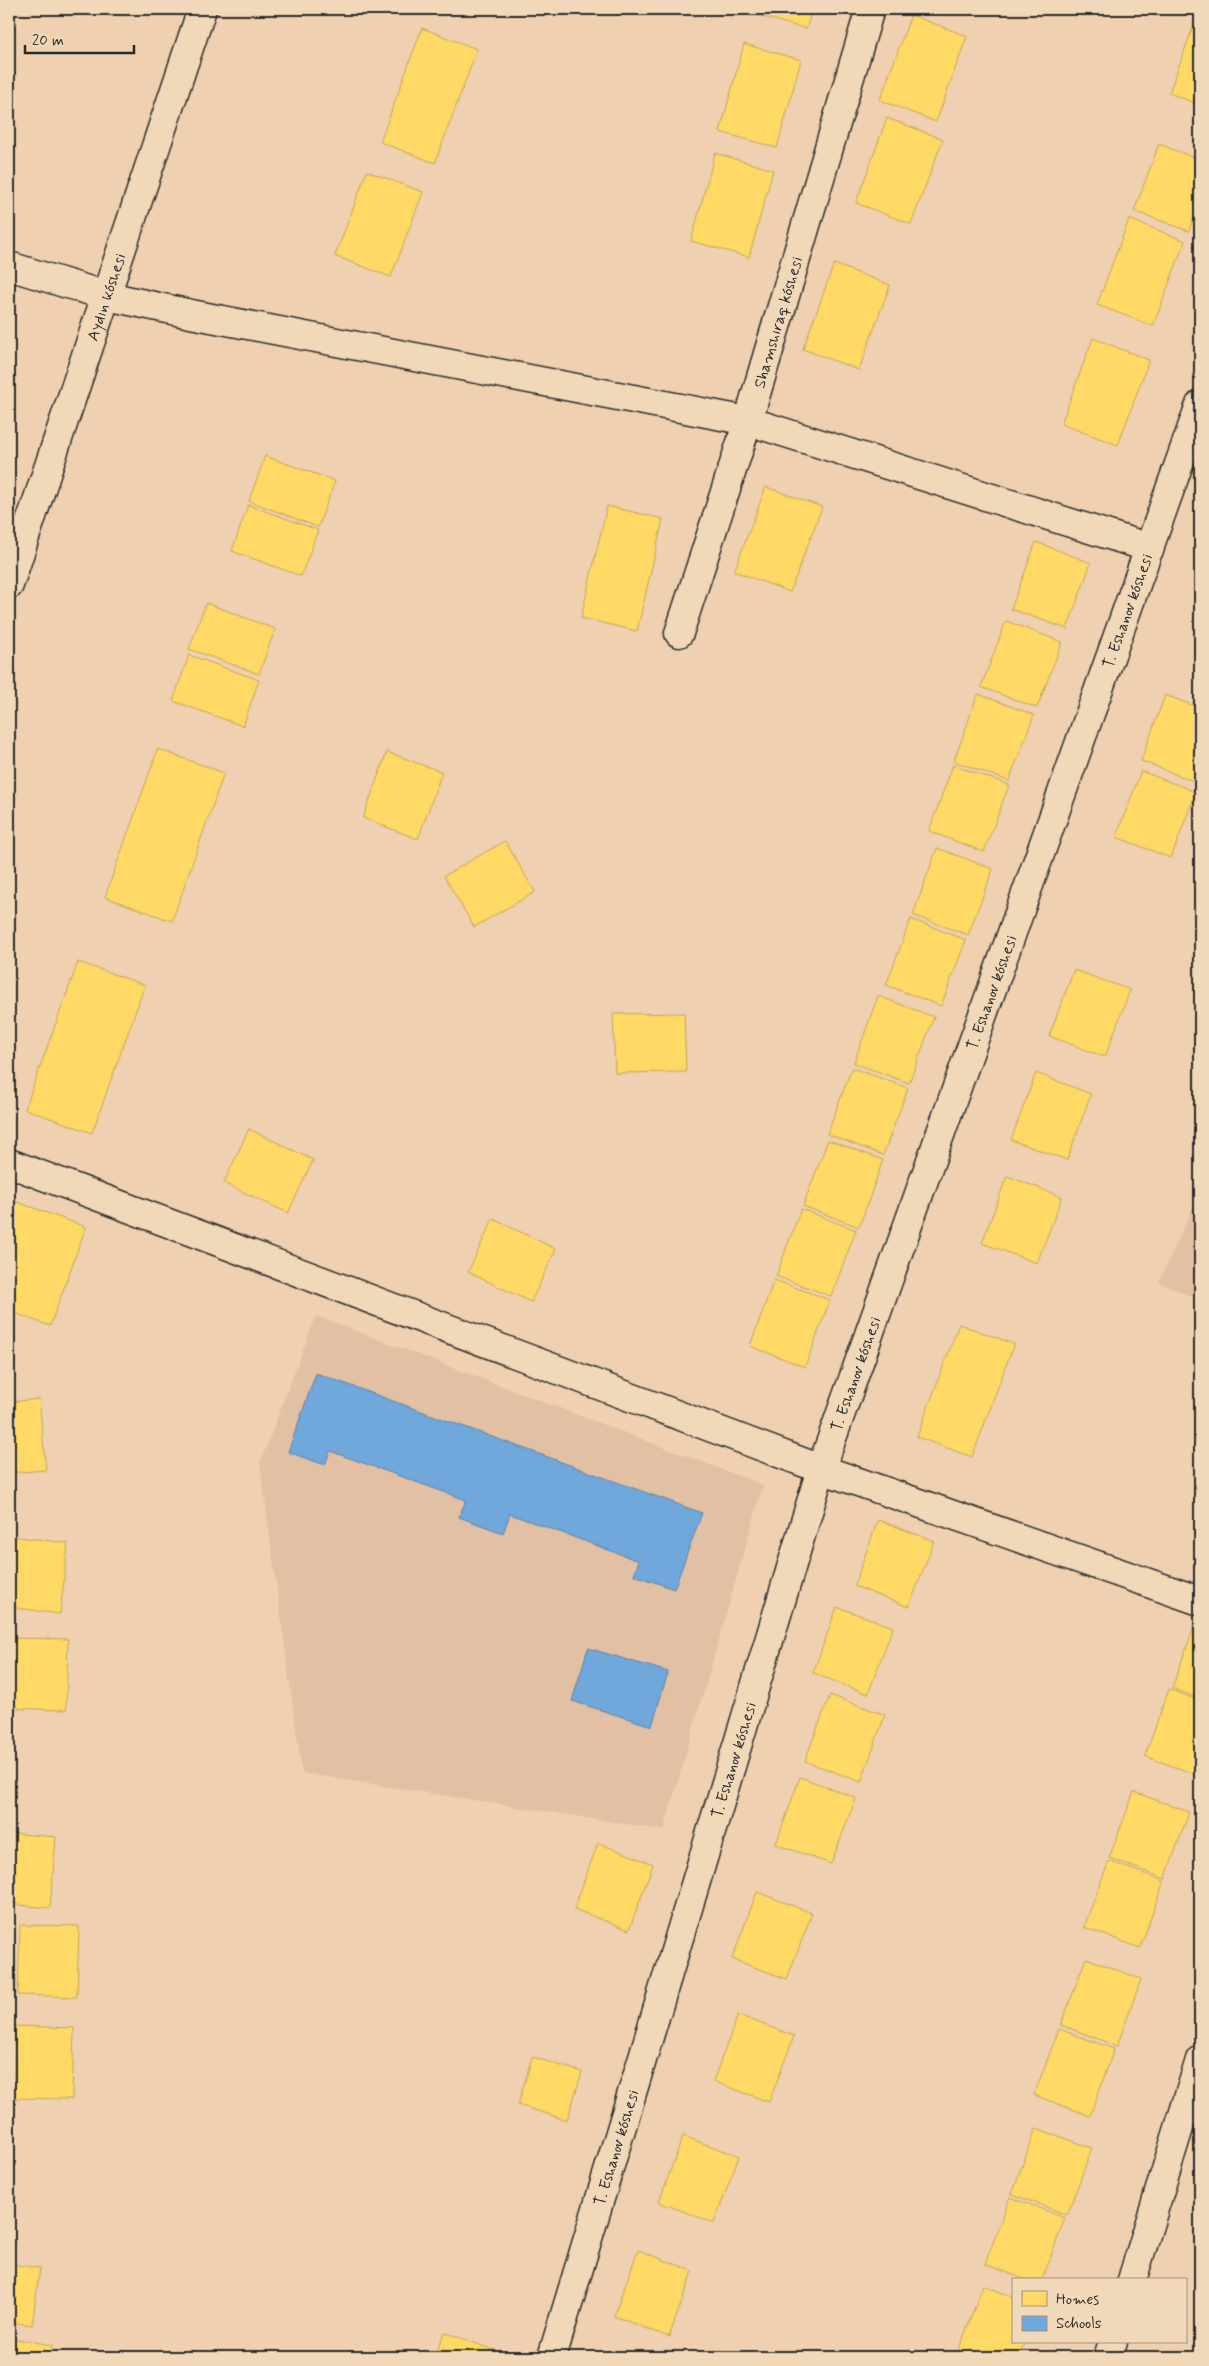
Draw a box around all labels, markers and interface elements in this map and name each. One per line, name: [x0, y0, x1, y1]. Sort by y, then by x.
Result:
scale bar: [25, 22, 134, 54]
text: 20 m: [32, 31, 64, 51]
street label: Aydın kóshesi: [83, 251, 131, 344]
street label: Shamshıraq kóshesi: [749, 254, 808, 391]
street label: T. Eshanov kóshesi: [1098, 551, 1158, 671]
street label: T. Eshanov kóshesi: [962, 933, 1022, 1053]
street label: T. Eshanov kóshesi: [826, 1314, 886, 1434]
street label: T. Eshanov kóshesi: [707, 1700, 762, 1821]
street label: T. Eshanov kóshesi: [589, 2087, 644, 2208]
legend: [1012, 2278, 1186, 2344]
text: Homes: [1056, 2290, 1099, 2310]
text: Schools: [1056, 2314, 1102, 2334]

